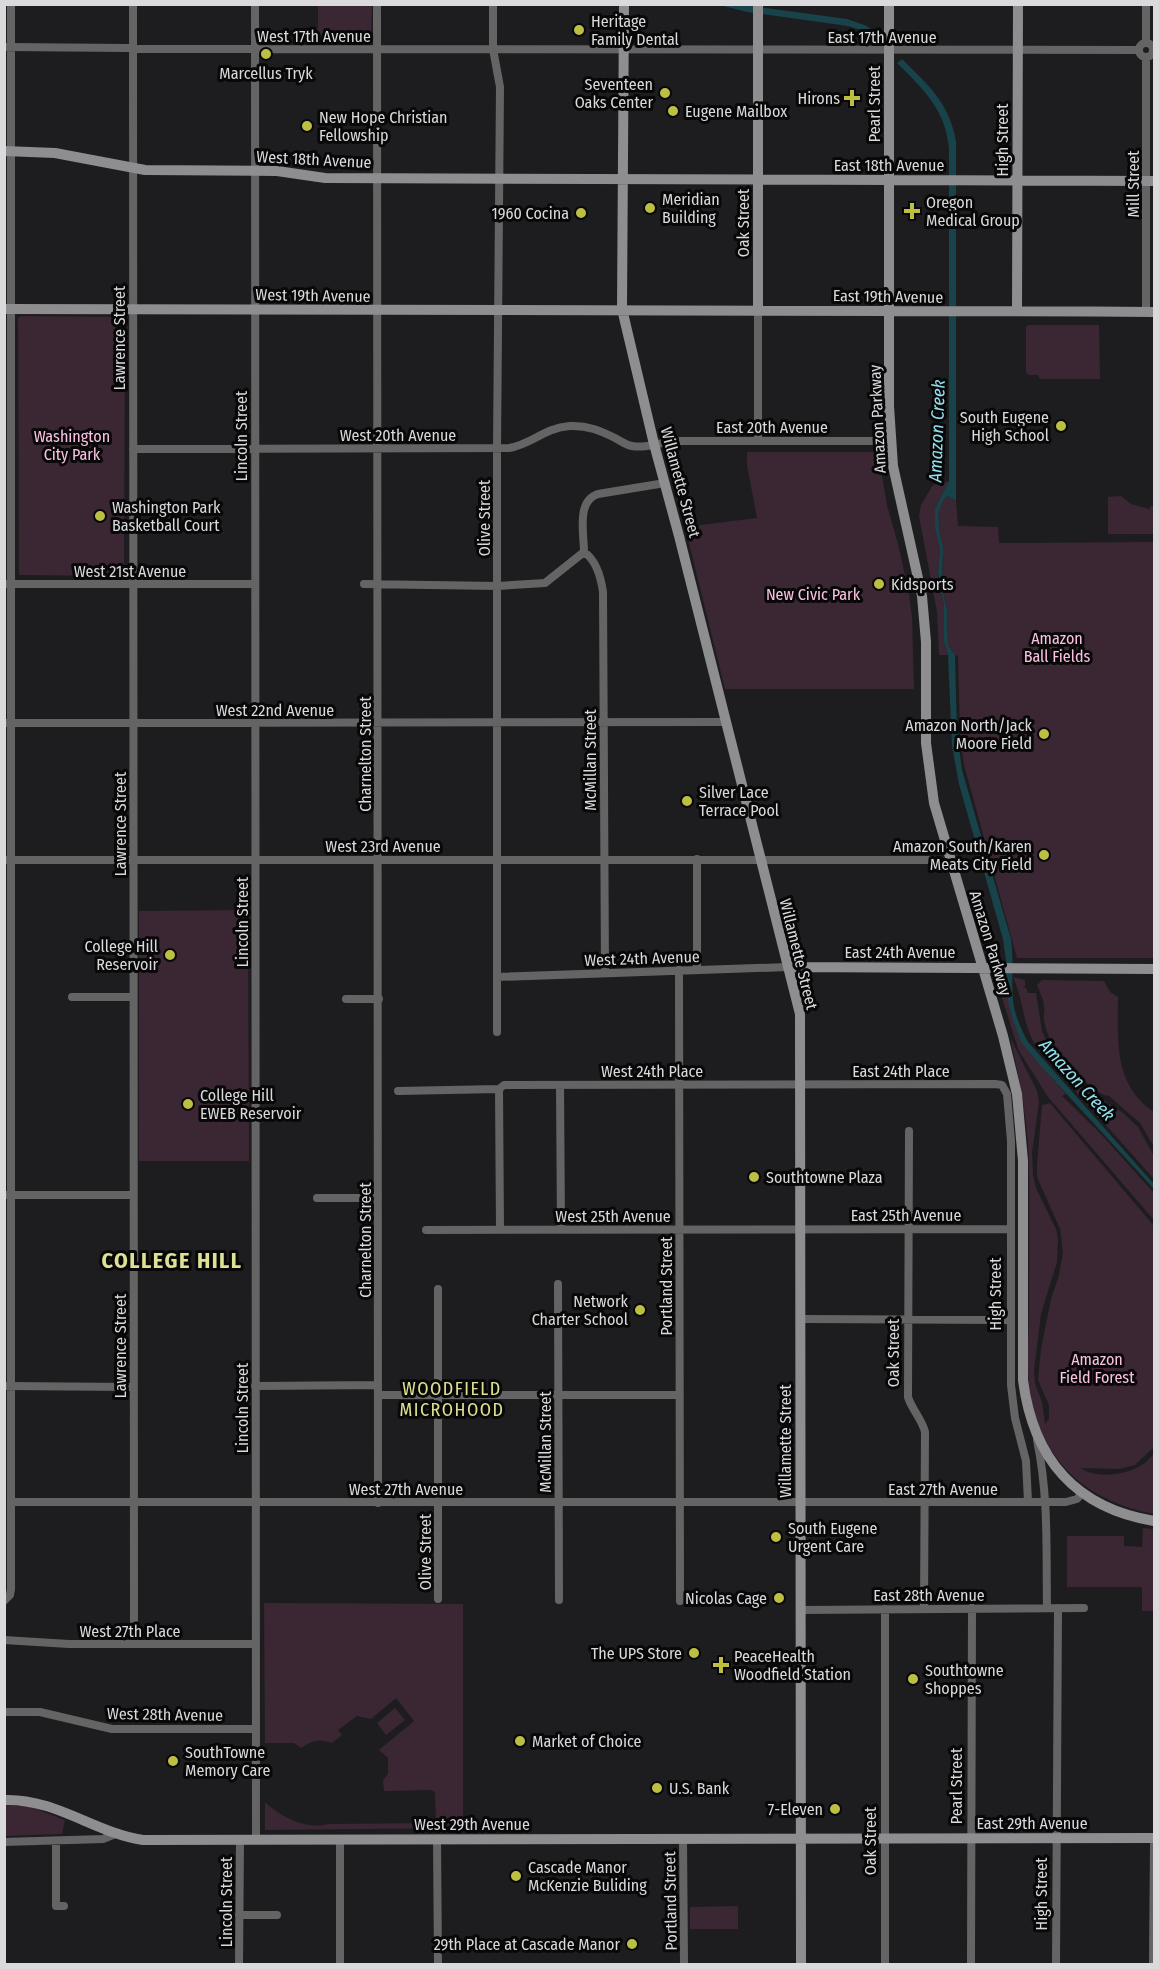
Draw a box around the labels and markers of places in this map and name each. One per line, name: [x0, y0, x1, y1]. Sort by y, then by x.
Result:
place label: Heritage Family Dental: [591, 12, 679, 49]
marker: Heritage Family Dental: [572, 23, 586, 37]
marker: Marcellus Tryk: [259, 47, 273, 61]
place label: Marcellus Tryk: [219, 64, 313, 83]
place label: Seventeen Oaks Center: [575, 75, 653, 112]
marker: Seventeen Oaks Center: [658, 86, 672, 100]
place label: Hirons: [797, 89, 840, 108]
marker: Hirons: [845, 91, 859, 105]
place label: Eugene Mailbox: [685, 102, 787, 121]
marker: Eugene Mailbox: [666, 104, 680, 118]
place label: New Hope Christian Fellowship: [319, 108, 448, 145]
marker: New Hope Christian Fellowship: [300, 119, 314, 133]
place label: Meridian Building: [662, 190, 720, 227]
place label: Oregon Medical Group: [926, 193, 1020, 230]
marker: Meridian Building: [643, 201, 657, 215]
marker: Oregon Medical Group: [903, 202, 921, 220]
place label: 1960 Cocina: [492, 204, 569, 223]
marker: 1960 Cocina: [574, 206, 588, 220]
place label: South Eugene High School: [960, 408, 1049, 445]
marker: South Eugene High School: [1054, 419, 1068, 433]
place label: Washington Park Basketball Court: [112, 498, 221, 535]
marker: Washington Park Basketball Court: [93, 509, 107, 523]
place label: Kidsports: [891, 575, 954, 594]
marker: Kidsports: [872, 577, 886, 591]
place label: Amazon North/Jack Moore Field: [905, 716, 1033, 753]
marker: Amazon North/Jack Moore Field: [1037, 727, 1051, 741]
place label: Silver Lace Terrace Pool: [699, 783, 779, 820]
marker: Silver Lace Terrace Pool: [680, 794, 694, 808]
place label: Amazon South/Karen Meats City Field: [893, 837, 1032, 874]
marker: Amazon South/Karen Meats City Field: [1037, 848, 1051, 862]
place label: College Hill Reservoir: [84, 937, 158, 974]
marker: College Hill Reservoir: [163, 948, 177, 962]
place label: College Hill EWEB Reservoir: [200, 1086, 302, 1123]
marker: College Hill EWEB Reservoir: [181, 1097, 195, 1111]
place label: Southtowne Plaza: [766, 1168, 883, 1187]
marker: Southtowne Plaza: [747, 1170, 761, 1184]
place label: Network Charter School: [532, 1292, 629, 1329]
marker: Network Charter School: [633, 1303, 647, 1317]
place label: South Eugene Urgent Care: [788, 1519, 877, 1556]
marker: South Eugene Urgent Care: [769, 1530, 783, 1544]
place label: Nicolas Cage: [685, 1589, 767, 1608]
marker: Nicolas Cage: [772, 1591, 786, 1605]
place label: The UPS Store: [591, 1644, 682, 1663]
marker: The UPS Store: [687, 1646, 701, 1660]
place label: PeaceHealth Woodfield Station: [734, 1647, 851, 1684]
marker: PeaceHealth Woodfield Station: [712, 1656, 730, 1674]
place label: Southtowne Shoppes: [925, 1661, 1004, 1698]
marker: Southtowne Shoppes: [906, 1672, 920, 1686]
place label: Market of Choice: [532, 1732, 641, 1751]
marker: Market of Choice: [513, 1734, 527, 1748]
place label: SouthTowne Memory Care: [185, 1743, 270, 1780]
marker: SouthTowne Memory Care: [166, 1754, 180, 1768]
place label: U.S. Bank: [669, 1779, 730, 1798]
marker: U.S. Bank: [650, 1781, 664, 1795]
place label: 7-Eleven: [768, 1800, 823, 1819]
marker: 7-Eleven: [828, 1802, 842, 1816]
place label: Cascade Manor McKenzie Buliding: [528, 1858, 647, 1895]
marker: Cascade Manor McKenzie Buliding: [509, 1869, 523, 1883]
place label: 29th Place at Cascade Manor: [434, 1935, 620, 1954]
marker: 29th Place at Cascade Manor: [625, 1937, 639, 1951]

